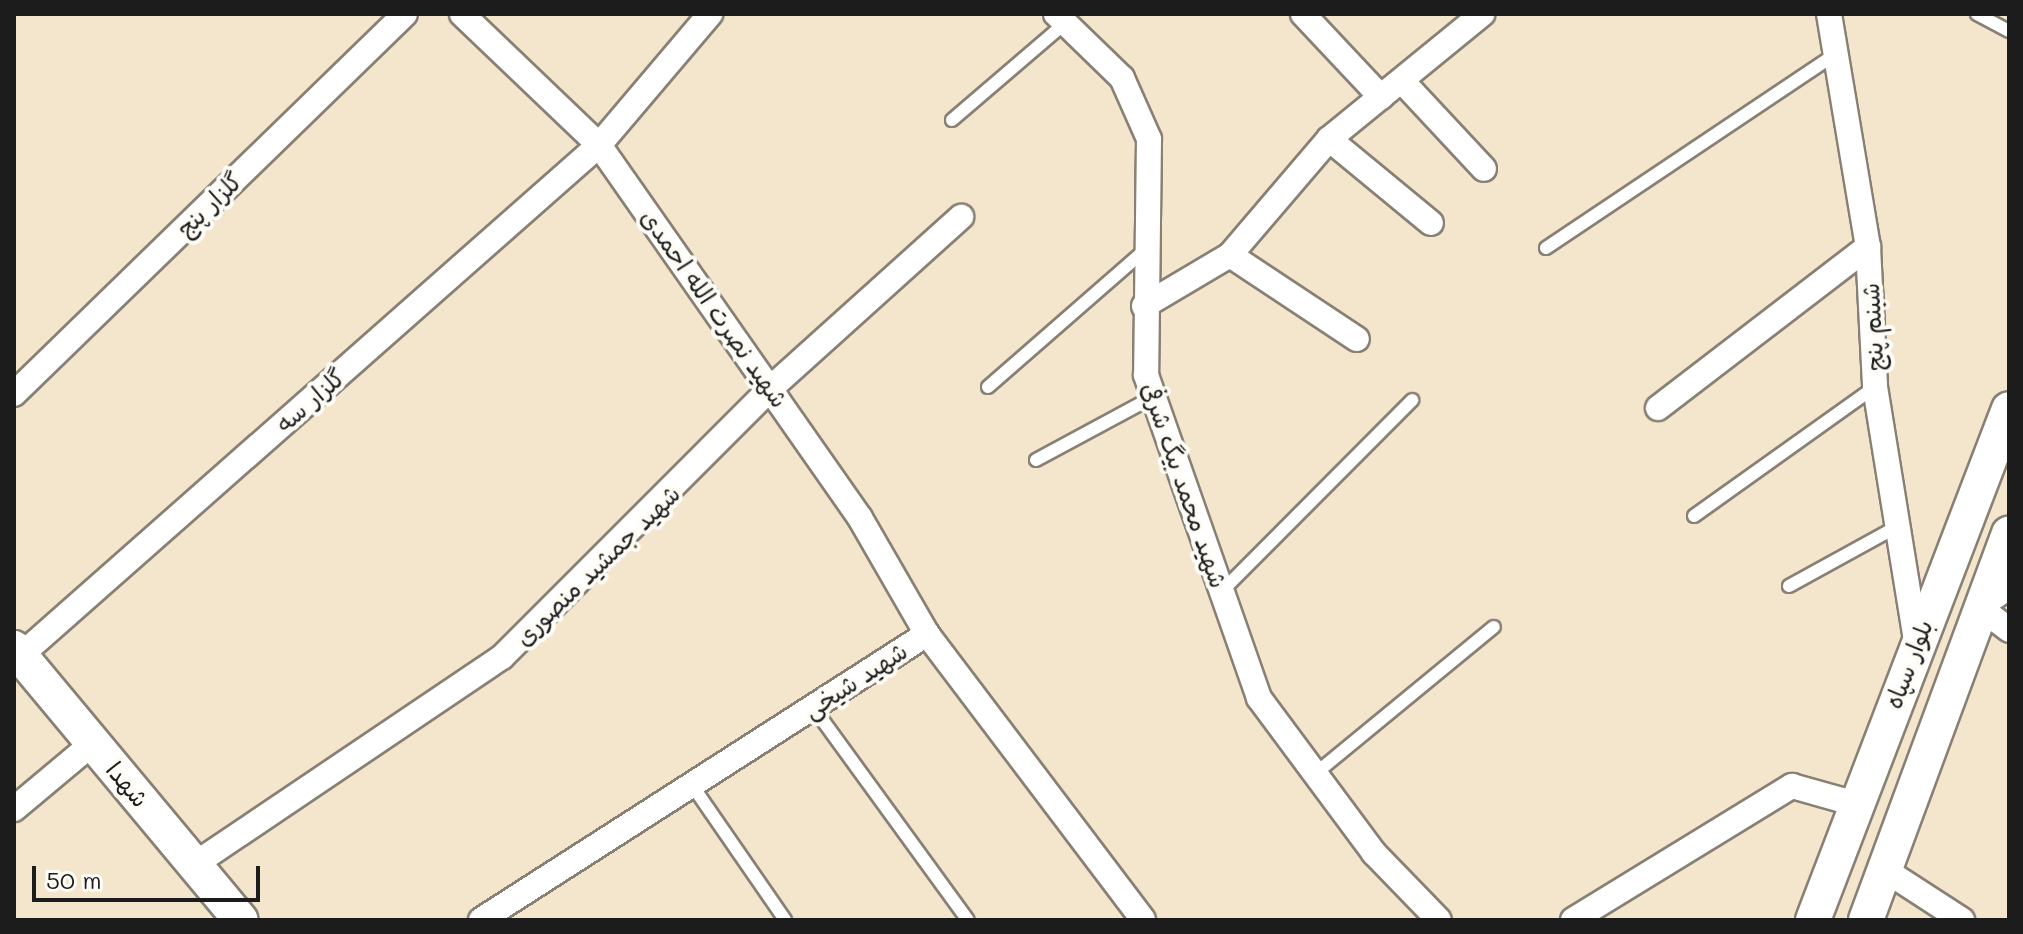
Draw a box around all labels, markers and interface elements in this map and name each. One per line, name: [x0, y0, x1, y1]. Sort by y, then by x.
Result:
street label: گلزار پنج: [170, 166, 248, 242]
street label: شهید نصرت الله احمدی: [636, 203, 794, 413]
street label: شبنم پنج: [1855, 282, 1889, 372]
street label: گلزار سه: [270, 362, 350, 438]
street label: شهید محمد بیگ شرفی: [1136, 379, 1234, 591]
street label: شهید جمشید منصوری: [508, 479, 686, 651]
street label: بلوار سپاه: [1878, 616, 1938, 712]
street label: شهید شیخی: [798, 636, 912, 724]
street label: شهدا: [101, 755, 155, 813]
scale bar: [36, 850, 264, 900]
text: 50 m: [46, 864, 102, 895]

